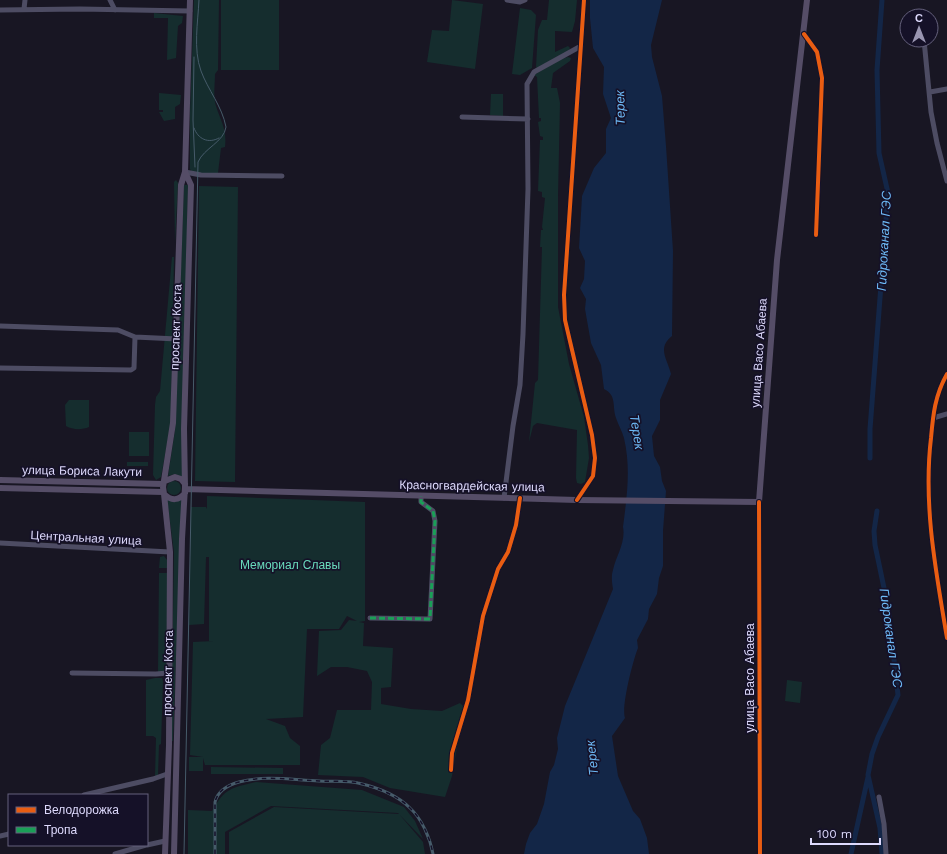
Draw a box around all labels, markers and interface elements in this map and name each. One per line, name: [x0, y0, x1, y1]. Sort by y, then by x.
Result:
north arrow: [899, 8, 939, 48]
text: С: [915, 12, 923, 25]
water label: Терек: [612, 89, 628, 126]
water label: Гидроканал ГЭС: [874, 190, 894, 291]
street label: проспект Коста: [168, 284, 185, 370]
street label: улица Васо Абаева: [748, 298, 770, 408]
water label: Терек: [627, 413, 647, 451]
street label: улица Бориса Лакути: [22, 463, 142, 479]
street label: Красногвардейская улица: [399, 478, 545, 494]
street label: Центральная улица: [30, 528, 142, 548]
park label: Мемориал Славы: [240, 558, 340, 572]
water label: Гидроканал ГЭС: [877, 587, 905, 689]
street label: улица Васо Абаева: [743, 623, 757, 733]
street label: проспект Коста: [160, 630, 176, 716]
water label: Терек: [583, 739, 601, 776]
legend: [8, 794, 148, 846]
text: Велодорожка: [44, 803, 119, 817]
scale bar: [811, 820, 880, 846]
text: Тропа: [44, 823, 78, 837]
text: 100 m: [817, 827, 852, 841]

